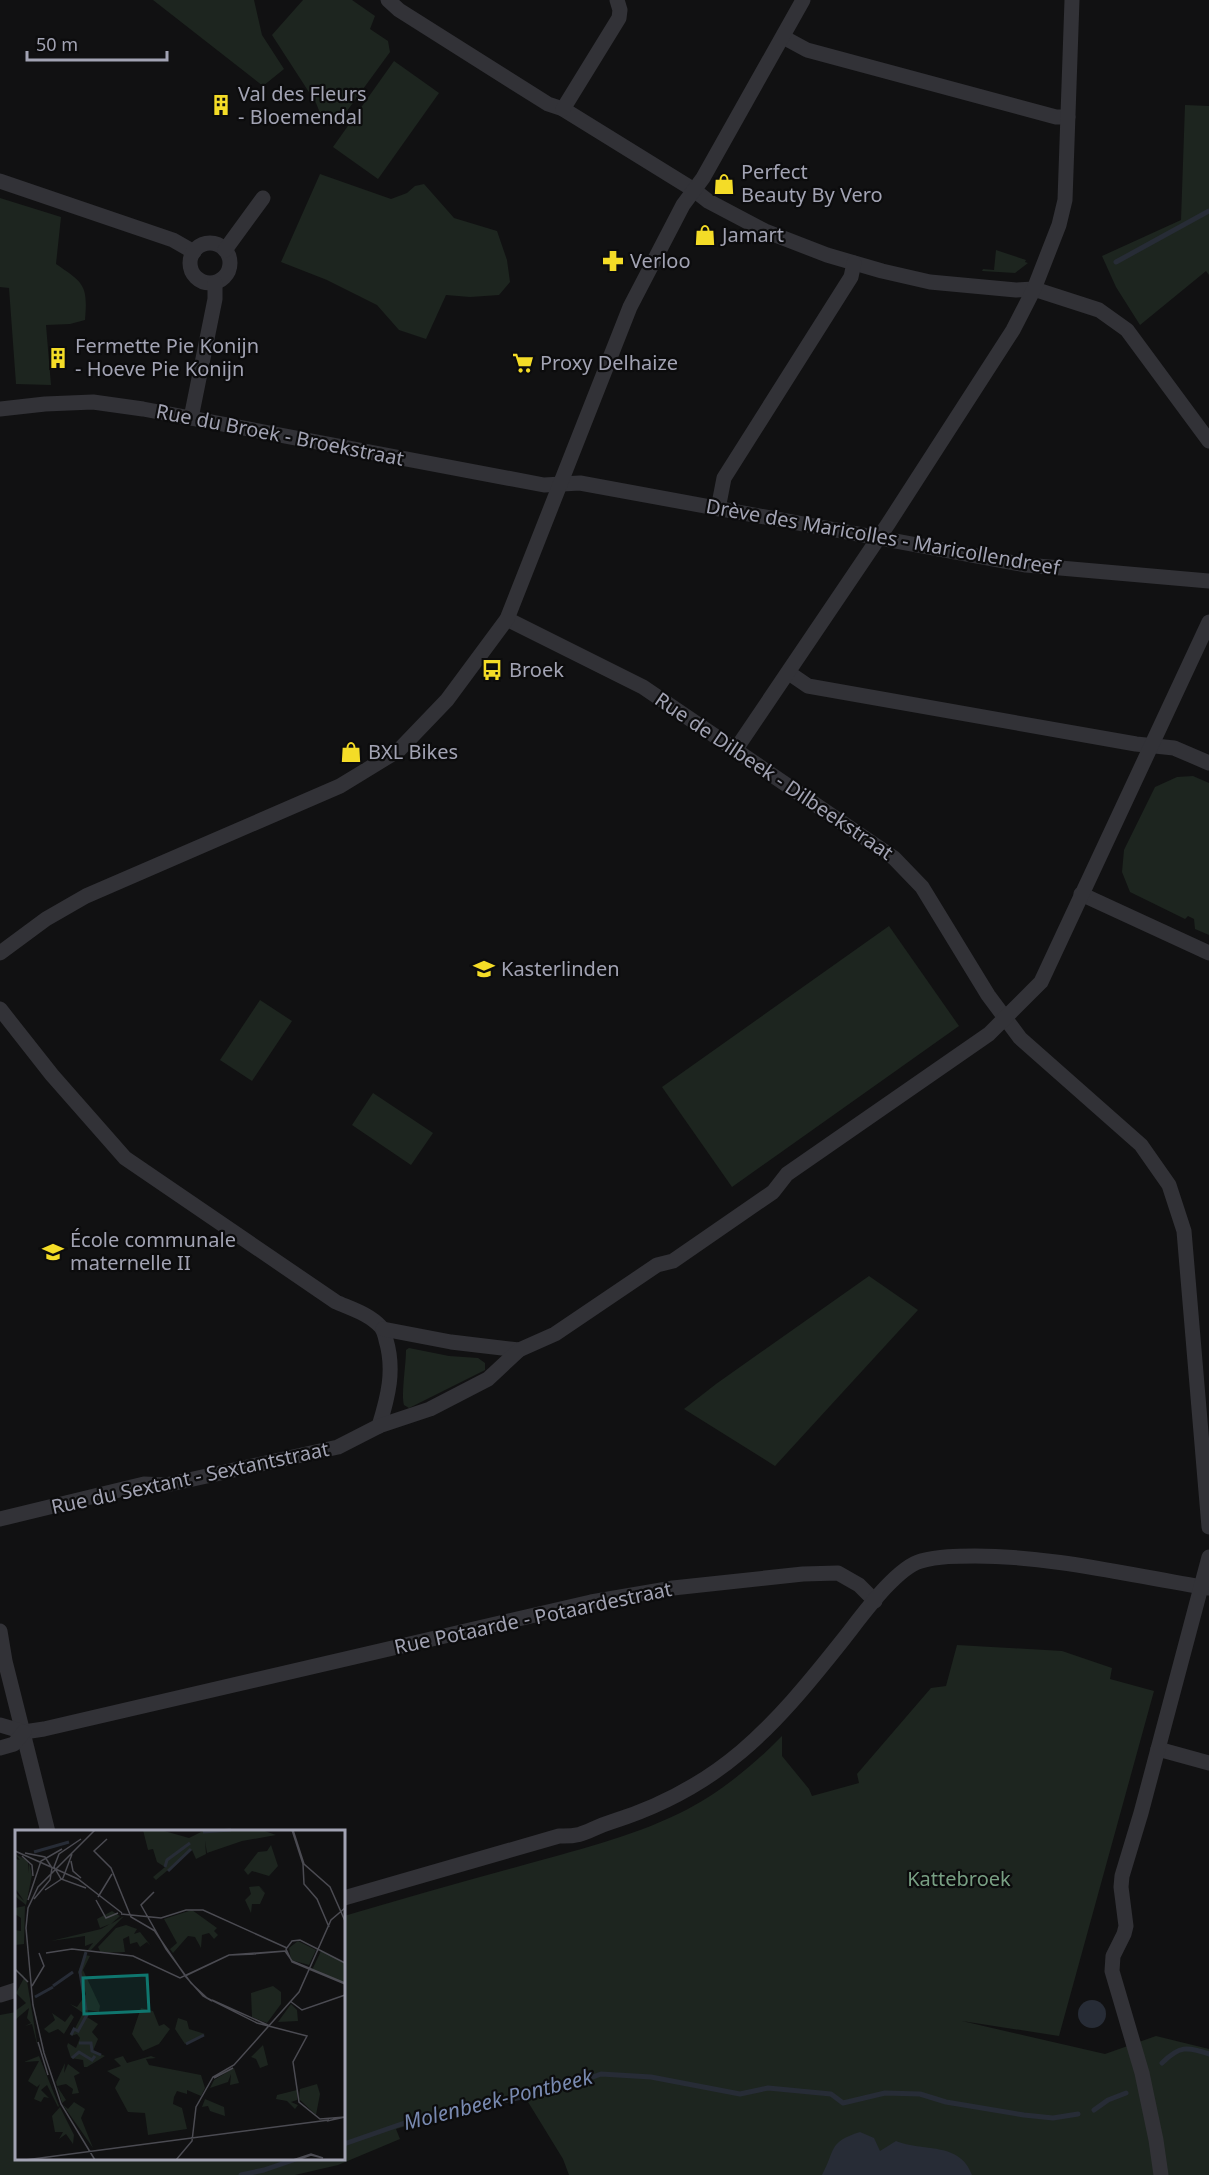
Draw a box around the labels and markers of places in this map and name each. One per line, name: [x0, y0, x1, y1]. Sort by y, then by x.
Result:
place label: Val des Fleurs - Bloemendal: [238, 80, 367, 130]
building icon: Val des Fleurs - Bloemendal: [209, 93, 233, 117]
place label: Perfect Beauty By Vero: [741, 158, 883, 208]
shop icon: Perfect Beauty By Vero: [712, 172, 736, 196]
place label: Jamart: [720, 221, 784, 248]
shop icon: Jamart: [693, 223, 717, 247]
place label: Verloo: [630, 247, 691, 274]
pharmacy icon: Verloo: [601, 249, 625, 273]
place label: Fermette Pie Konijn - Hoeve Pie Konijn: [75, 332, 259, 382]
building icon: Fermette Pie Konijn - Hoeve Pie Konijn: [46, 346, 70, 370]
place label: Proxy Delhaize: [540, 349, 678, 376]
supermarket icon: Proxy Delhaize: [511, 351, 535, 375]
place label: Broek: [509, 656, 564, 683]
bus stop icon: Broek: [480, 658, 504, 682]
place label: BXL Bikes: [368, 738, 458, 765]
shop icon: BXL Bikes: [339, 740, 363, 764]
place label: Kasterlinden: [501, 955, 620, 982]
school or university icon: Kasterlinden: [472, 957, 496, 981]
place label: École communale maternelle II: [70, 1226, 236, 1276]
school or university icon: École communale maternelle II: [41, 1240, 65, 1264]

